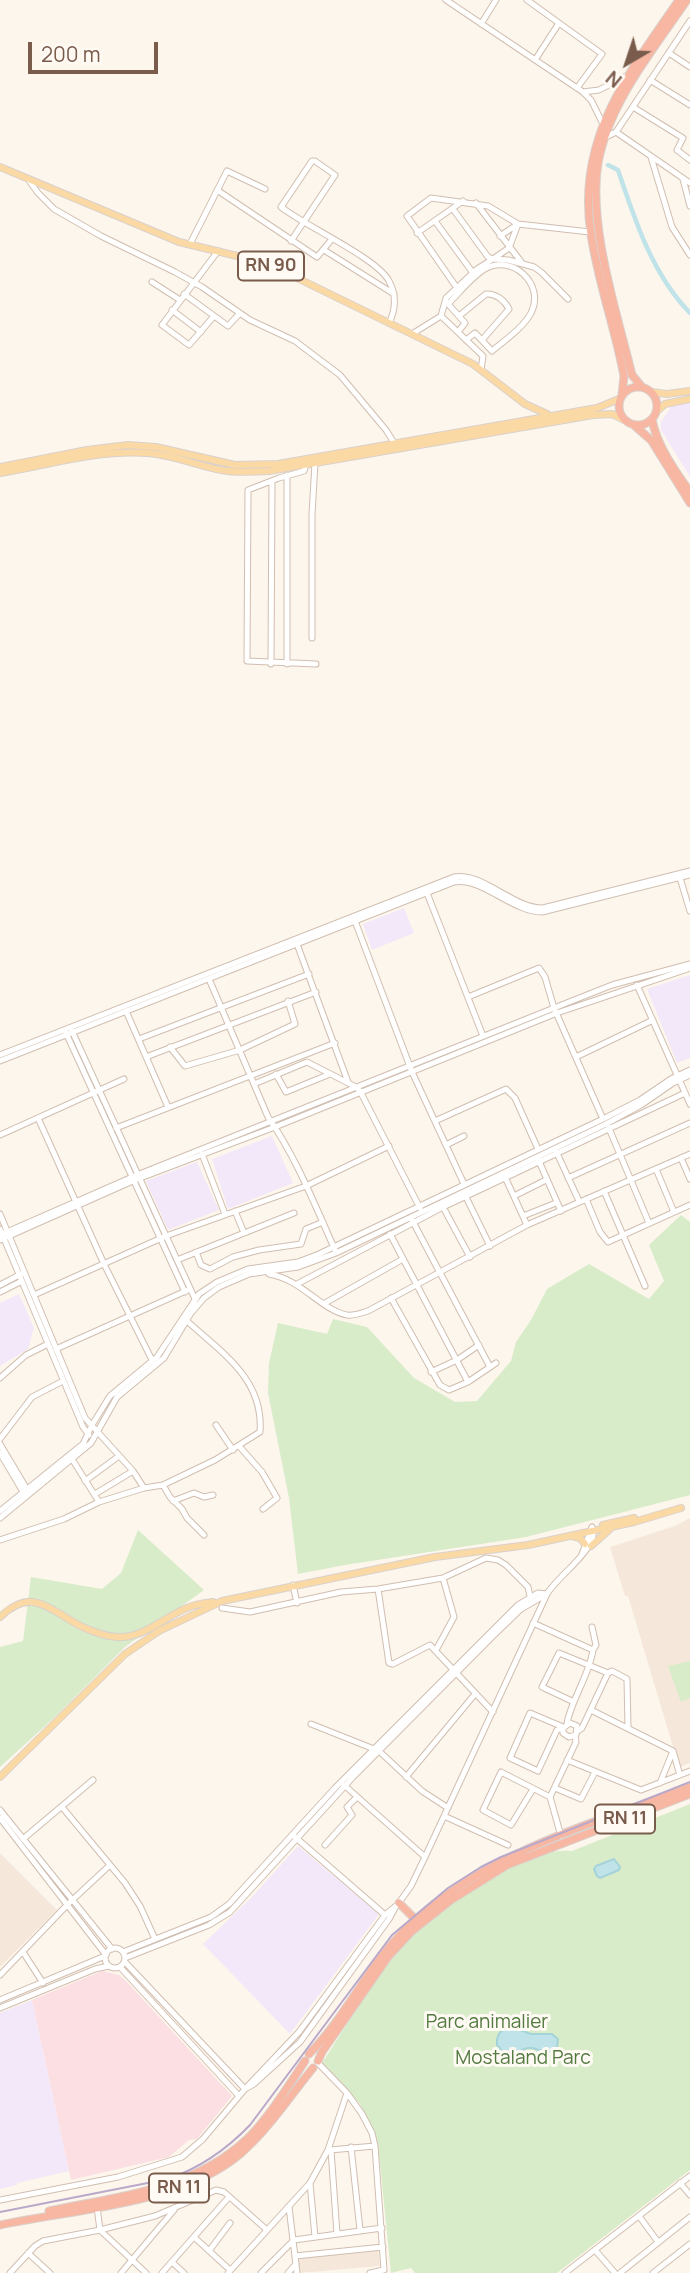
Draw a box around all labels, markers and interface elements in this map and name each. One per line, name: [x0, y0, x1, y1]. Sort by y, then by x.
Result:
scale bar: [32, 28, 161, 72]
north arrow: [592, 28, 662, 98]
text: 200 m: [41, 40, 101, 68]
text: N: [600, 65, 627, 94]
road number: RN 90: [238, 252, 304, 280]
road number: RN 11: [595, 1804, 655, 1833]
park label: Parc animalier: [426, 2012, 548, 2034]
park label: Mostaland Parc: [455, 2048, 591, 2070]
road number: RN 11: [149, 2174, 209, 2202]

